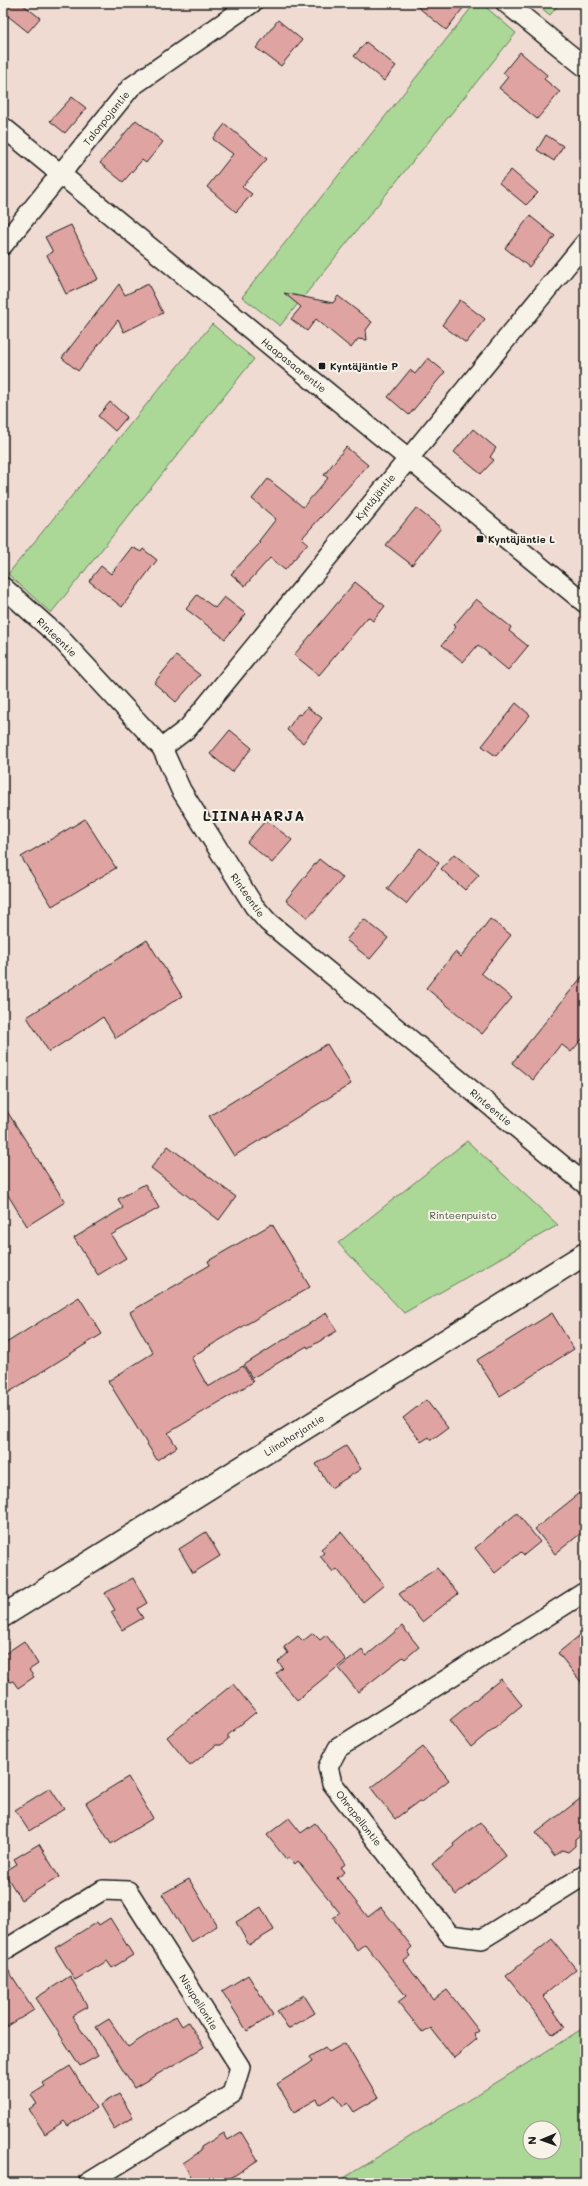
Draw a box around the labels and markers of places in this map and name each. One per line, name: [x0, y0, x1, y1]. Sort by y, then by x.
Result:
place label: Kyntäjäntie P: [330, 359, 398, 373]
marker: Kyntäjäntie P: [317, 361, 327, 371]
place label: Kyntäjäntie L: [488, 532, 555, 546]
marker: Kyntäjäntie L: [475, 534, 485, 544]

